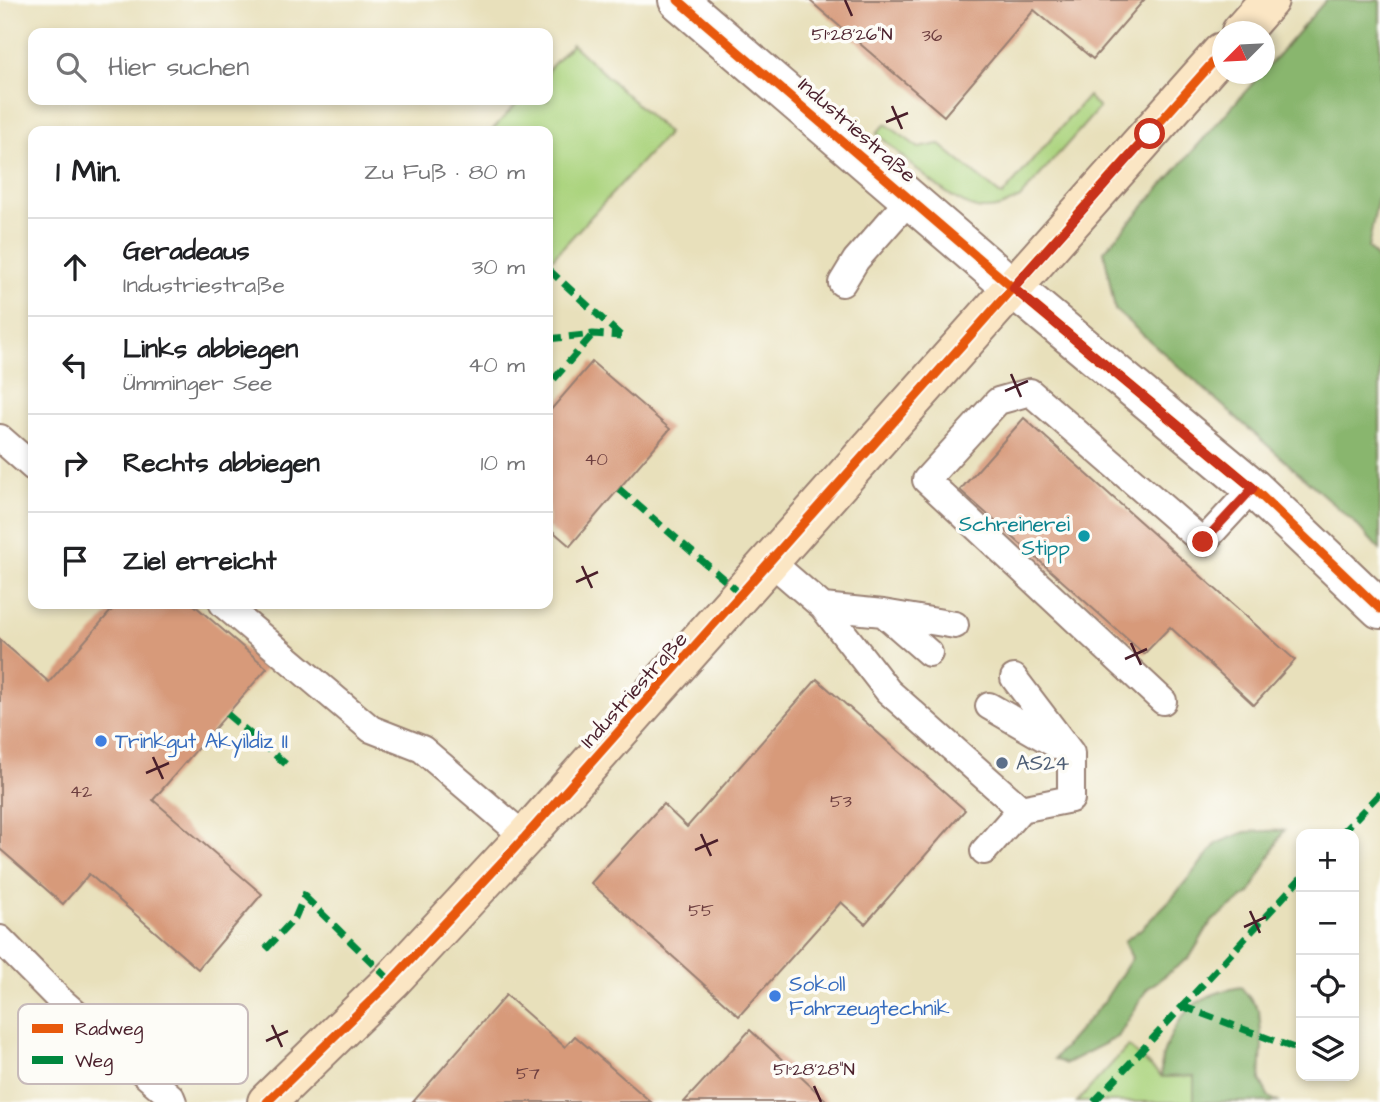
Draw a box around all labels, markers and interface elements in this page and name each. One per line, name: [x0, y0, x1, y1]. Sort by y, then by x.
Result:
north arrow: [1212, 21, 1275, 84]
text: 51°28'26"N: [811, 22, 893, 47]
house number: 36: [922, 23, 942, 48]
search box: [28, 28, 553, 105]
icon: search: [52, 48, 90, 86]
text: Hier suchen: [108, 49, 249, 85]
street label: Industriestraße: [792, 71, 922, 189]
route start: [1134, 118, 1165, 149]
text: 1 Min.: [56, 151, 120, 193]
text: Zu Fuß · 80 m: [364, 156, 525, 188]
text: Geradeaus: [123, 233, 250, 269]
icon: ahead: [56, 248, 94, 286]
text: 30 m: [472, 251, 525, 283]
text: Industriestraße: [123, 269, 285, 301]
text: Links abbiegen: [123, 331, 298, 367]
icon: left: [56, 346, 94, 384]
text: 40 m: [468, 349, 525, 381]
text: Ümminger See: [123, 367, 273, 399]
icon: right: [56, 444, 94, 482]
text: Rechts abbiegen: [123, 445, 320, 481]
text: 10 m: [480, 447, 525, 479]
house number: 40: [584, 447, 608, 472]
place label: Schreinerei Stipp: [959, 510, 1070, 564]
route end: [1187, 526, 1218, 557]
marker: Schreinerei Stipp: [1076, 528, 1092, 544]
icon: arrive: [56, 542, 94, 580]
text: Ziel erreicht: [123, 543, 277, 579]
street label: Industriestraße: [574, 625, 694, 755]
place label: Trinkgut Akyildiz II: [115, 727, 288, 758]
marker: Trinkgut Akyildiz II: [93, 733, 109, 749]
place label: AS24: [1016, 749, 1069, 778]
marker: AS24: [994, 755, 1010, 771]
house number: 42: [70, 779, 93, 804]
house number: 53: [830, 789, 852, 814]
map controls: [1296, 829, 1359, 1081]
button: +: [1296, 829, 1359, 892]
button: −: [1296, 892, 1359, 955]
house number: 55: [688, 898, 714, 923]
button: locate: [1296, 955, 1359, 1018]
place label: Sokoll Fahrzeugtechnik: [789, 970, 950, 1025]
marker: Sokoll Fahrzeugtechnik: [767, 988, 783, 1004]
legend: [18, 1004, 248, 1084]
text: Radweg: [75, 1016, 144, 1044]
button: layers: [1296, 1018, 1359, 1081]
text: Weg: [75, 1048, 113, 1076]
text: 51°28'28"N: [773, 1057, 855, 1082]
house number: 57: [516, 1061, 540, 1086]

